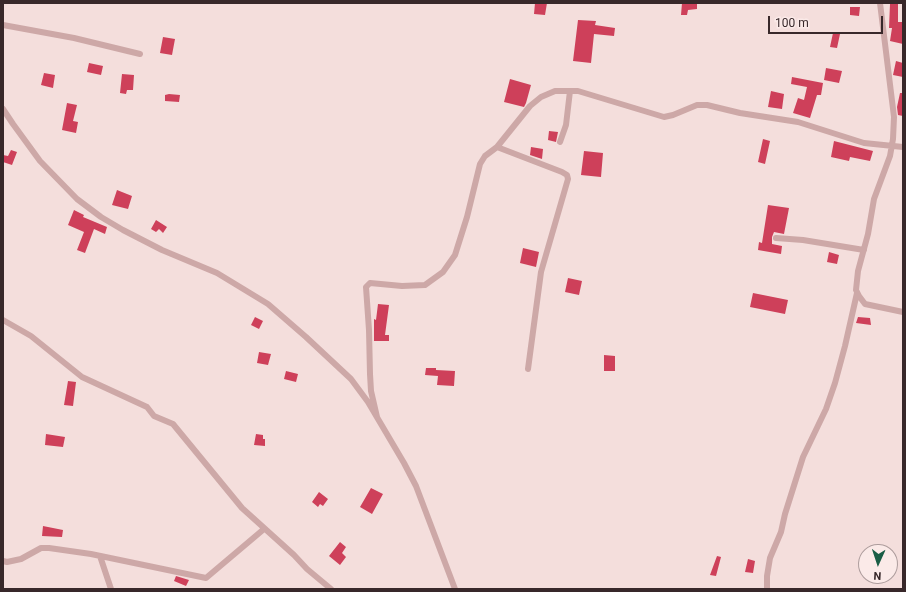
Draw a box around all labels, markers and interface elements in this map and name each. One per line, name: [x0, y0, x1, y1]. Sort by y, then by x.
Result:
scale bar: [770, 8, 885, 34]
text: 100 m: [775, 16, 809, 30]
north arrow: [858, 544, 898, 584]
text: N: [873, 569, 882, 582]

